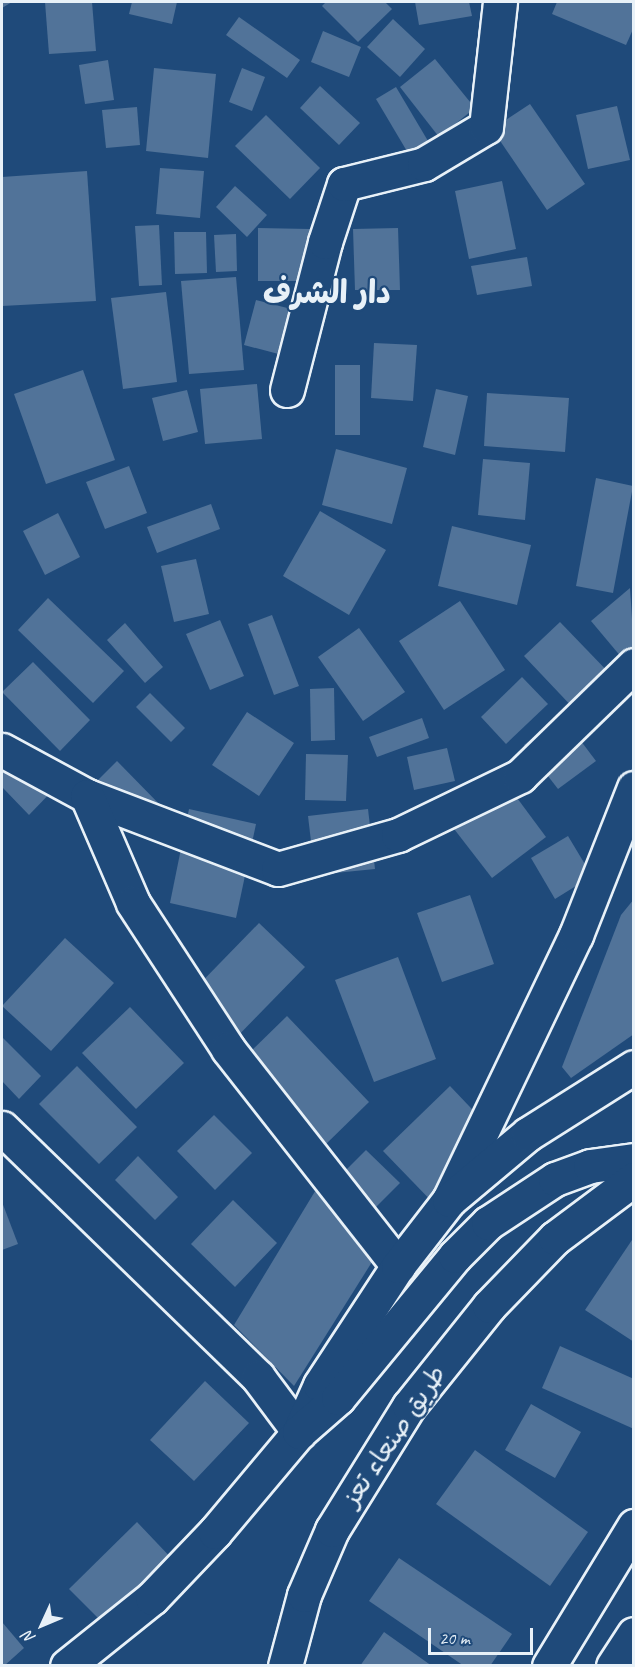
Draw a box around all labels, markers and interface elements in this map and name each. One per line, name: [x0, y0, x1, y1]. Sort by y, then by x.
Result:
district label: دار الشرف: [263, 274, 391, 312]
street label: طريق صنعاء تعز: [335, 1359, 453, 1513]
north arrow: [12, 1595, 72, 1655]
scale bar: [431, 1616, 536, 1654]
text: N: [18, 1627, 40, 1648]
text: 20 m: [439, 1627, 470, 1649]

